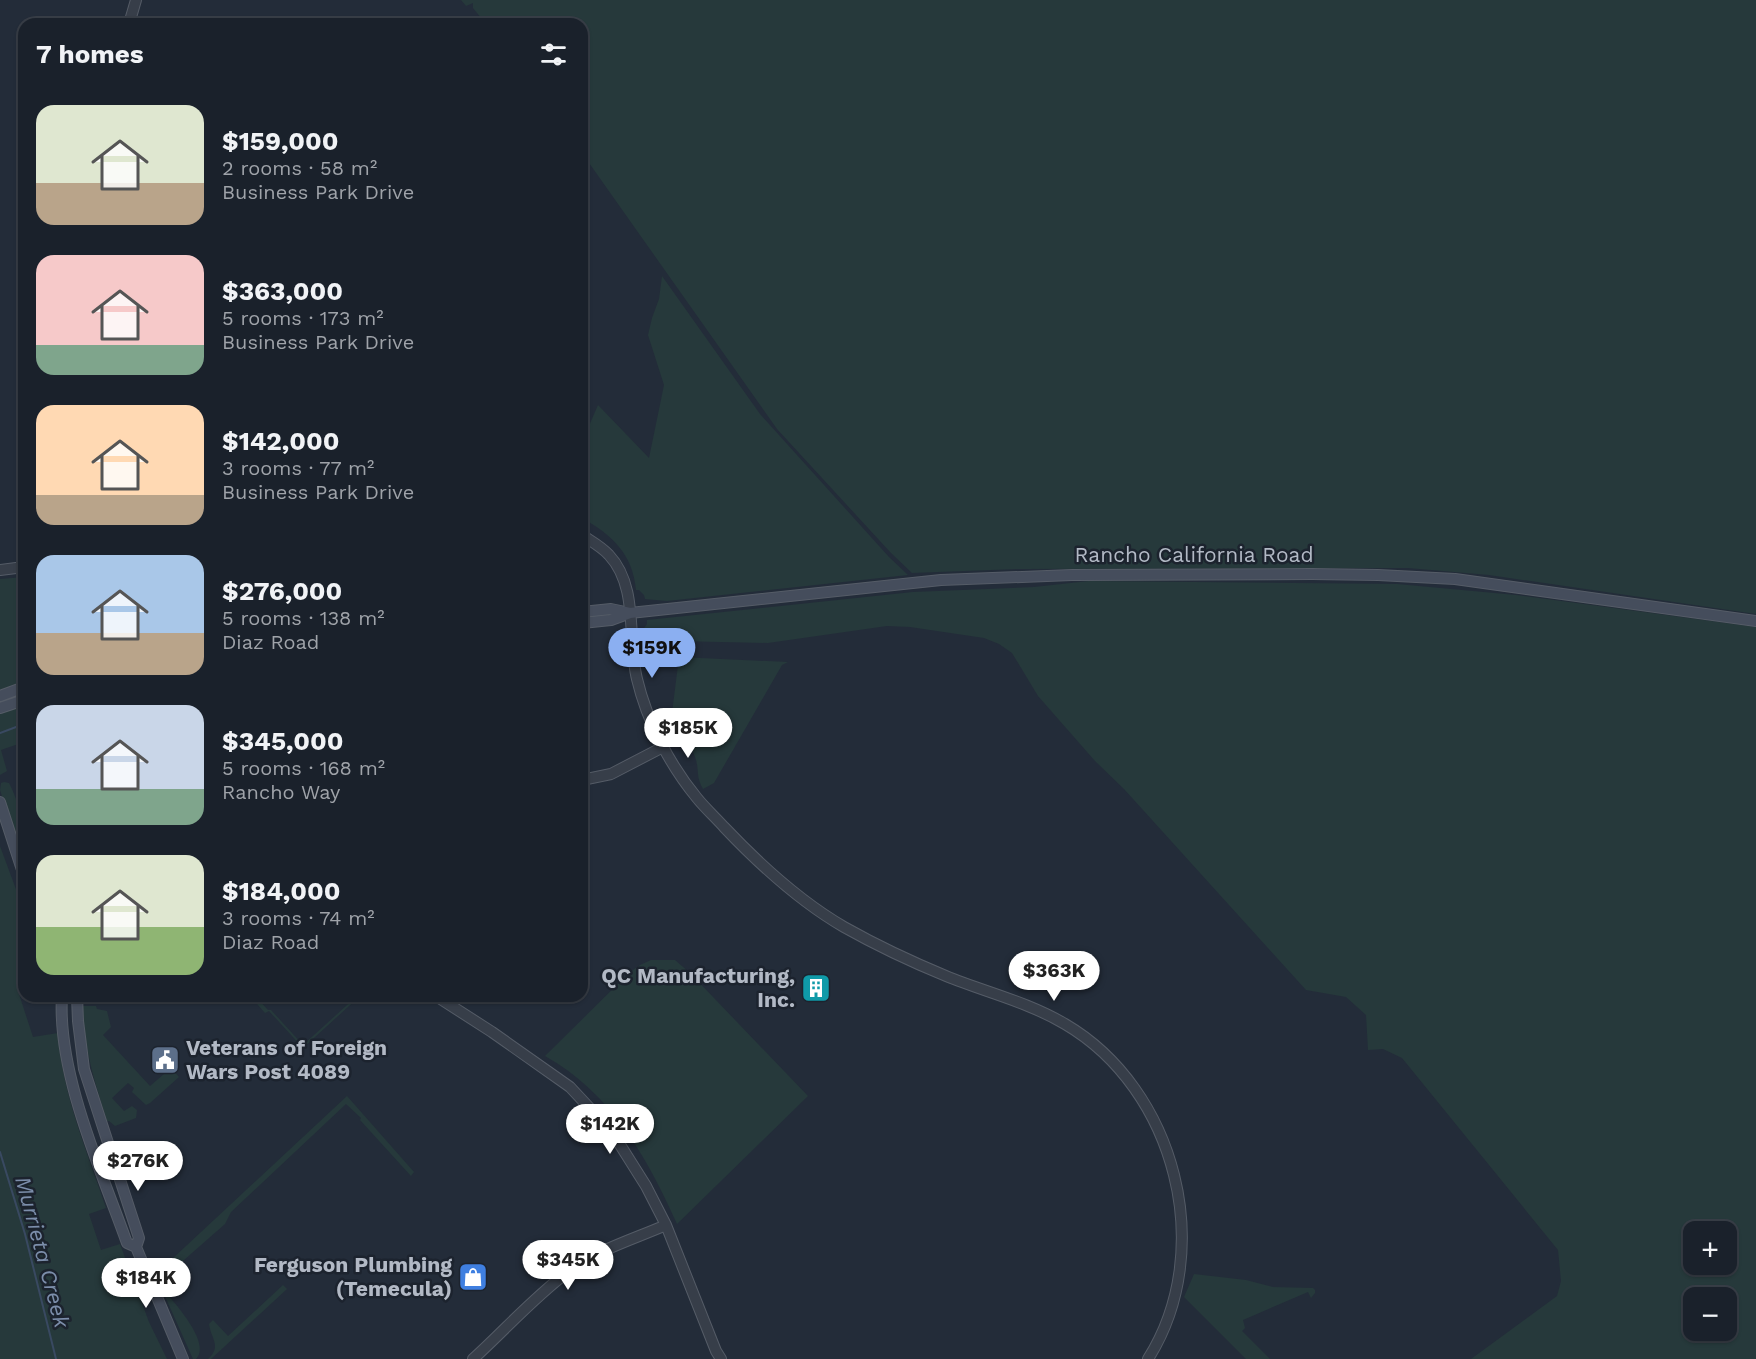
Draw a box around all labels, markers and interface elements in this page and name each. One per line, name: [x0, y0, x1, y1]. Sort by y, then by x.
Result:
icon: filters: [537, 38, 570, 71]
text: 7 homes: [36, 39, 144, 69]
text: $159,000: [222, 126, 338, 156]
icon: home: [84, 129, 156, 201]
text: 2 rooms · 58 m²: [222, 156, 377, 180]
text: Business Park Drive: [222, 180, 414, 204]
text: $363,000: [222, 276, 343, 306]
icon: home: [84, 279, 156, 351]
text: 5 rooms · 173 m²: [222, 306, 384, 330]
text: Business Park Drive: [222, 330, 414, 354]
text: $142,000: [222, 426, 339, 456]
icon: home: [84, 429, 156, 501]
text: 3 rooms · 77 m²: [222, 456, 374, 480]
text: Business Park Drive: [222, 480, 414, 504]
street label: Rancho California Road: [1074, 542, 1314, 567]
text: $276,000: [222, 576, 342, 606]
icon: home: [84, 579, 156, 651]
text: 5 rooms · 138 m²: [222, 606, 385, 630]
pin: $159K: [610, 628, 694, 679]
text: Diaz Road: [222, 630, 319, 654]
text: $159K: [622, 635, 682, 659]
pin: $185K: [646, 708, 730, 759]
text: $185K: [658, 715, 718, 739]
text: $345,000: [222, 726, 344, 756]
icon: home: [84, 729, 156, 801]
text: 5 rooms · 168 m²: [222, 756, 385, 780]
text: Rancho Way: [222, 780, 340, 804]
text: $184,000: [222, 876, 340, 906]
icon: home: [84, 879, 156, 951]
text: 3 rooms · 74 m²: [222, 906, 375, 930]
text: Diaz Road: [222, 930, 319, 954]
pin: $363K: [1012, 951, 1096, 1002]
text: $363K: [1023, 958, 1085, 982]
place label: QC Manufacturing, Inc.: [601, 963, 795, 1012]
building icon: QC Manufacturing, Inc.: [800, 972, 832, 1004]
place label: Veterans of Foreign Wars Post 4089: [186, 1035, 387, 1084]
public building icon: Veterans of Foreign Wars Post 4089: [149, 1044, 181, 1076]
pin: $142K: [568, 1104, 652, 1155]
text: $142K: [580, 1111, 640, 1135]
pin: $276K: [96, 1141, 180, 1192]
text: $276K: [107, 1148, 169, 1172]
water label: Murrieta Creek: [10, 1174, 75, 1332]
map controls: [1683, 1221, 1737, 1341]
button: +: [1683, 1221, 1737, 1275]
pin: $345K: [526, 1240, 610, 1291]
text: $345K: [536, 1247, 600, 1271]
place label: Ferguson Plumbing (Temecula): [254, 1252, 452, 1301]
pin: $184K: [104, 1258, 188, 1309]
shop icon: Ferguson Plumbing (Temecula): [457, 1261, 489, 1293]
text: $184K: [116, 1265, 176, 1289]
button: −: [1683, 1287, 1737, 1341]

